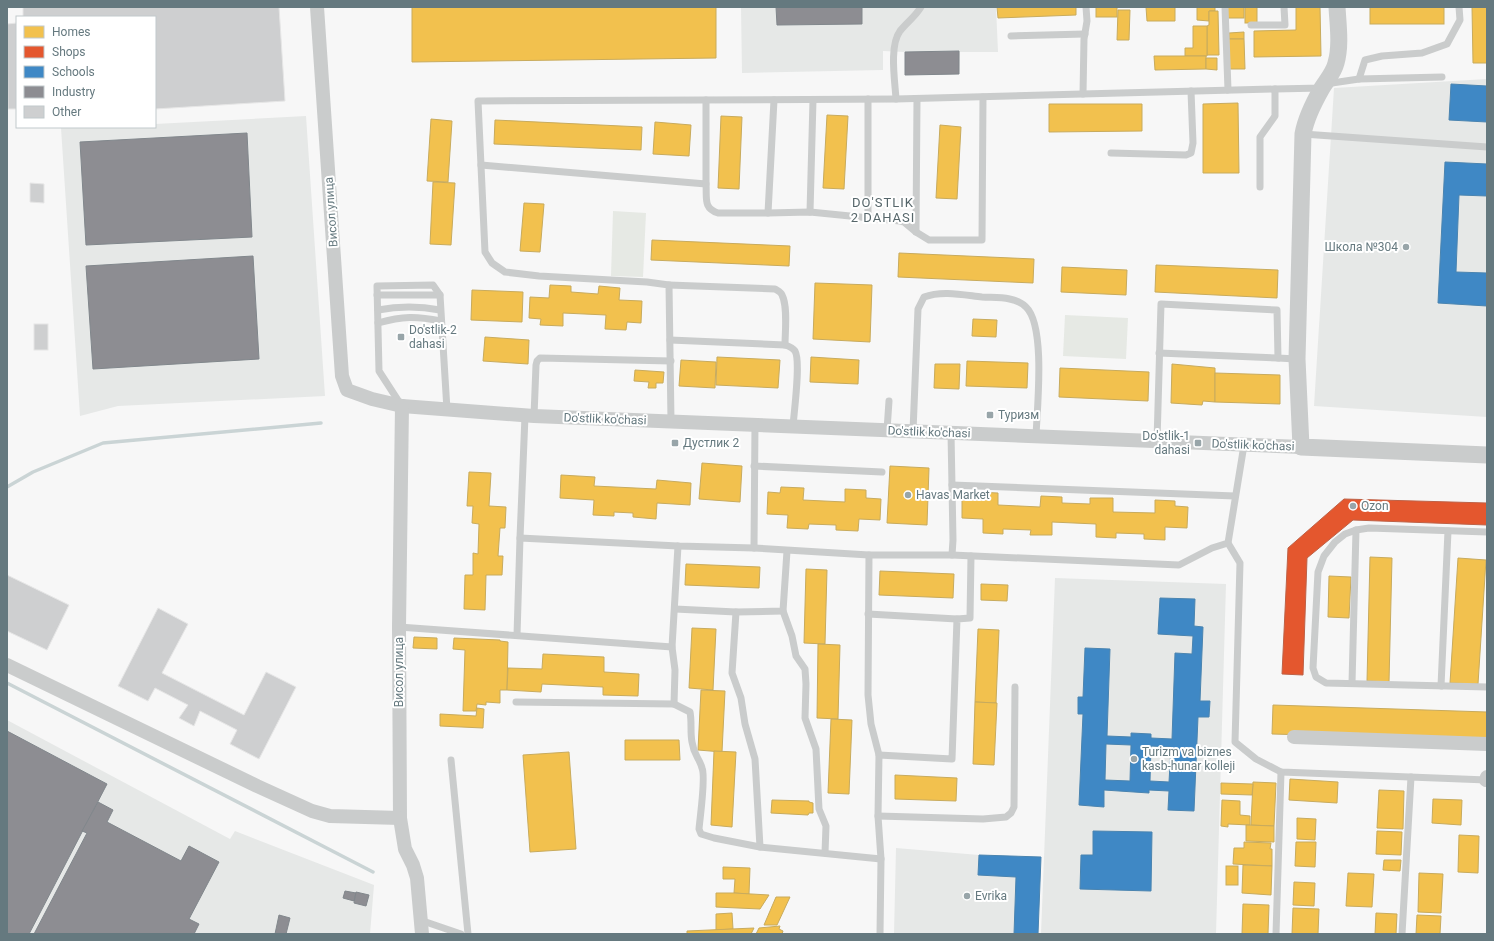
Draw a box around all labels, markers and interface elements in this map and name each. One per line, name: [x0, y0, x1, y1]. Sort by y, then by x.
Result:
legend: [16, 16, 156, 128]
text: Homes: [52, 25, 90, 39]
text: Shops: [52, 45, 86, 59]
text: Schools: [52, 65, 95, 79]
text: Industry: [52, 85, 96, 99]
text: Other: [52, 105, 81, 119]
street label: Висол улица: [322, 176, 340, 248]
district label: DO'STLIK 2 DAHASI: [851, 195, 915, 225]
place label: Школа №304: [1325, 240, 1398, 254]
marker: Школа №304: [1401, 242, 1411, 252]
place label: Do'stlik-2 dahasi: [409, 323, 457, 351]
marker: Do'stlik-2 dahasi: [396, 332, 406, 342]
place label: Туризм: [998, 408, 1039, 422]
marker: Туризм: [985, 410, 995, 420]
street label: Do'stlik ko'chasi: [563, 411, 647, 427]
street label: Do'stlik ko'chasi: [887, 424, 971, 440]
place label: Do'stlik-1 dahasi: [1142, 429, 1190, 457]
place label: Дустлик 2: [683, 436, 740, 450]
street label: Do'stlik ko'chasi: [1211, 437, 1295, 453]
marker: Дустлик 2: [670, 438, 680, 448]
marker: Do'stlik-1 dahasi: [1193, 438, 1203, 448]
place label: Havas Market: [916, 488, 990, 502]
marker: Havas Market: [903, 490, 913, 500]
place label: Ozon: [1361, 499, 1389, 513]
marker: Ozon: [1348, 501, 1358, 511]
street label: Висол улица: [392, 637, 406, 707]
place label: Turizm va biznes kasb-hunar kolleji: [1142, 745, 1235, 773]
marker: Turizm va biznes kasb-hunar kolleji: [1129, 754, 1139, 764]
place label: Evrika: [975, 889, 1007, 903]
marker: Evrika: [962, 891, 972, 901]

